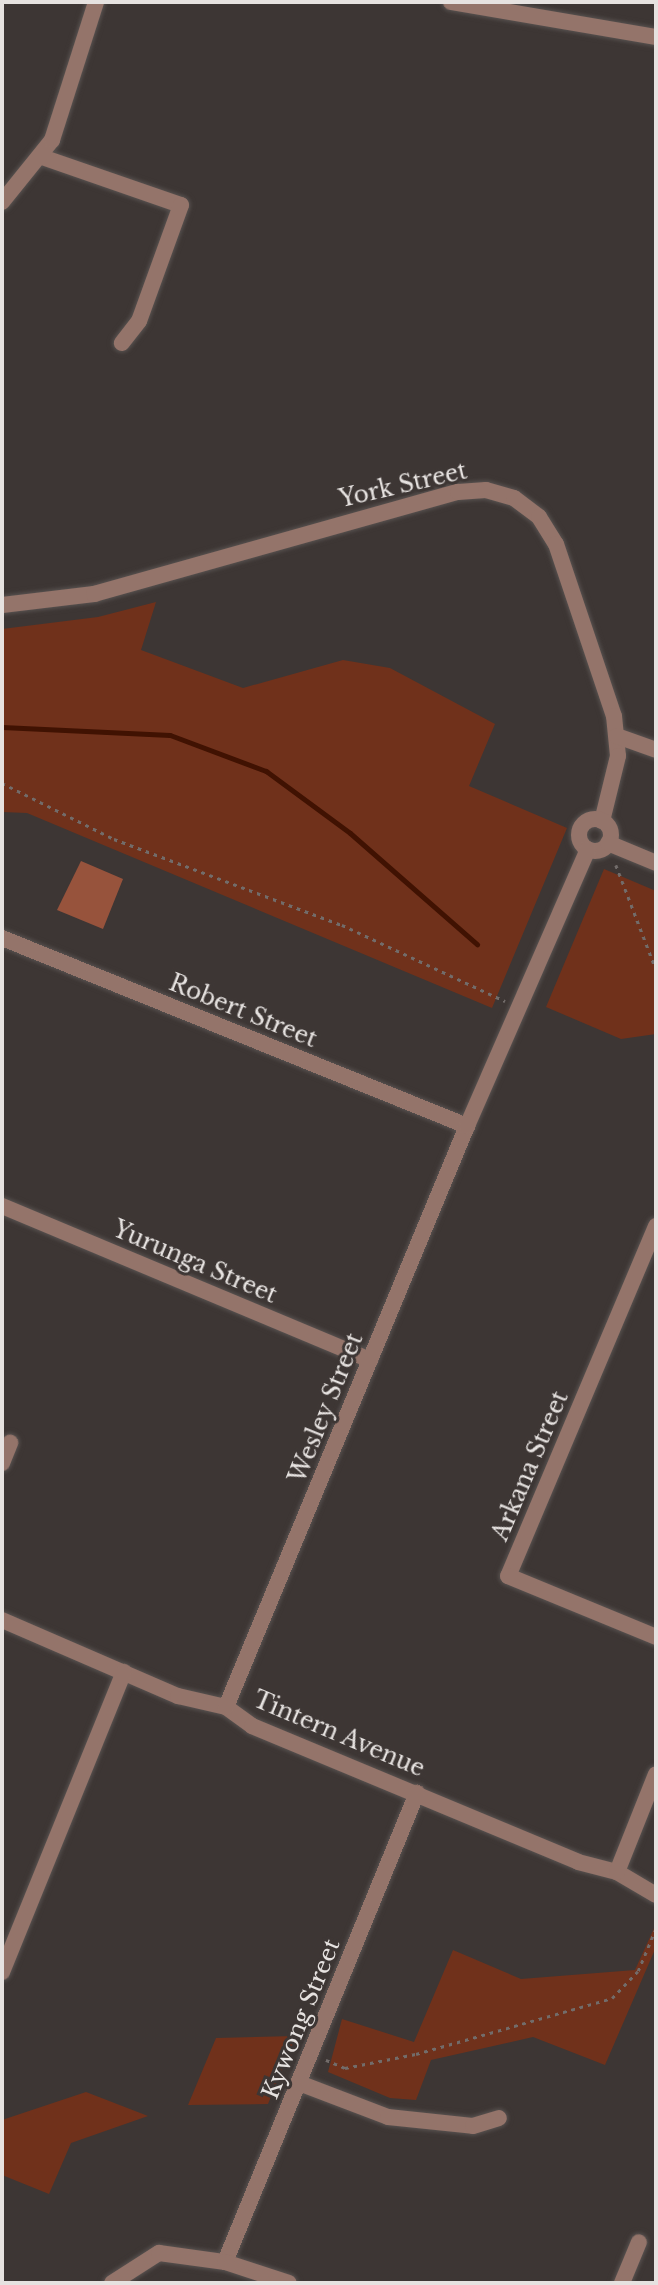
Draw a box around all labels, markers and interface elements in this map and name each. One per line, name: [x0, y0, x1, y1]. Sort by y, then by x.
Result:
street label: York Street: [336, 457, 470, 513]
street label: Robert Street: [165, 969, 321, 1053]
street label: Yurunga Street: [109, 1215, 281, 1309]
street label: Wesley Street: [283, 1329, 369, 1487]
street label: Arkana Street: [486, 1387, 574, 1545]
street label: Tintern Avenue: [249, 1685, 429, 1783]
street label: Kywong Street: [256, 1935, 346, 2103]

